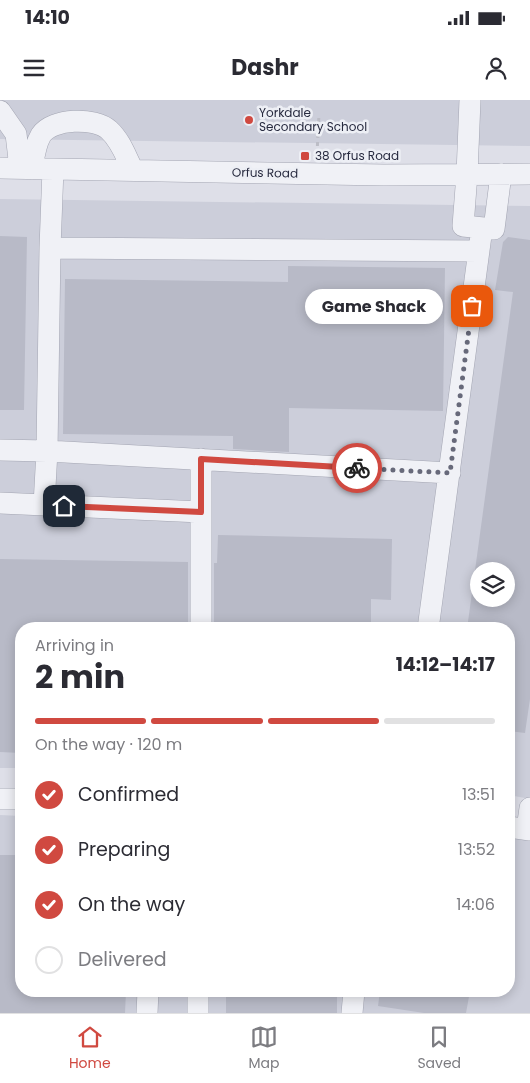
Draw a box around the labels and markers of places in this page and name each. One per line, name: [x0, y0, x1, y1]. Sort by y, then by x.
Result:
place label: Yorkdale Secondary School: [259, 104, 367, 135]
marker: Yorkdale Secondary School: [243, 114, 255, 126]
place label: 38 Orfus Road: [315, 147, 399, 164]
marker: 38 Orfus Road: [299, 150, 311, 162]
pin: [451, 285, 493, 327]
callout: Game Shack: [304, 288, 442, 324]
pin: [43, 485, 85, 527]

